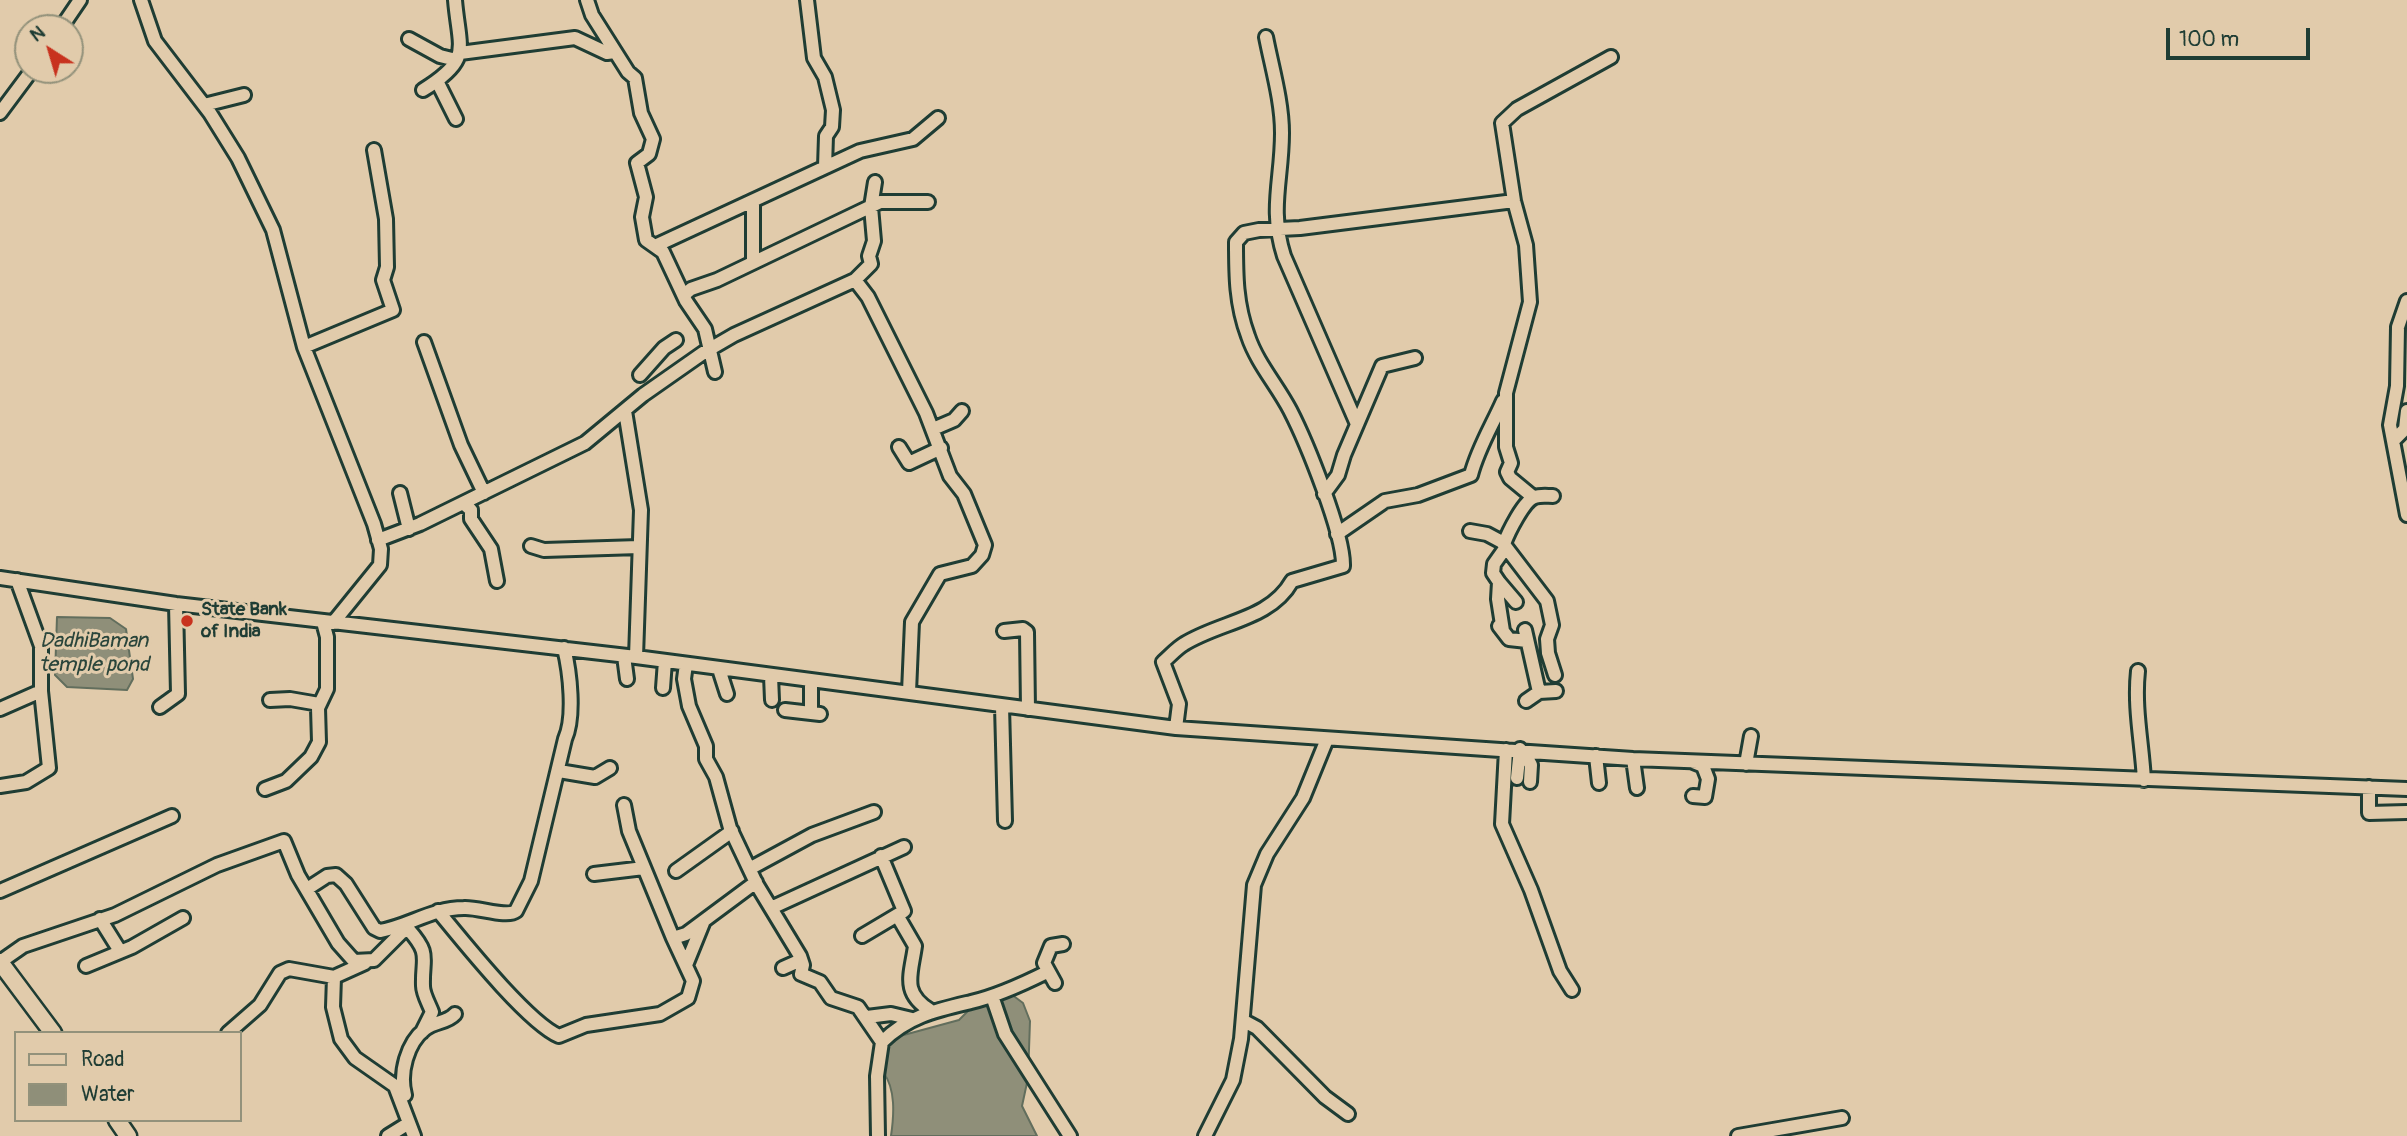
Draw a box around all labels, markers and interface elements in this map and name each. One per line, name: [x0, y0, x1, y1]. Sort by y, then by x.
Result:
north arrow: [14, 14, 84, 84]
scale bar: [2169, 14, 2312, 58]
text: N: [25, 20, 50, 47]
text: 100 m: [2179, 26, 2239, 53]
place label: State Bank of India: [201, 599, 287, 643]
marker: State Bank of India: [179, 613, 195, 629]
water label: DadhiBaman temple pond: [39, 629, 149, 679]
legend: [14, 1031, 242, 1122]
text: Road: [81, 1046, 125, 1073]
text: Water: [81, 1081, 134, 1108]

